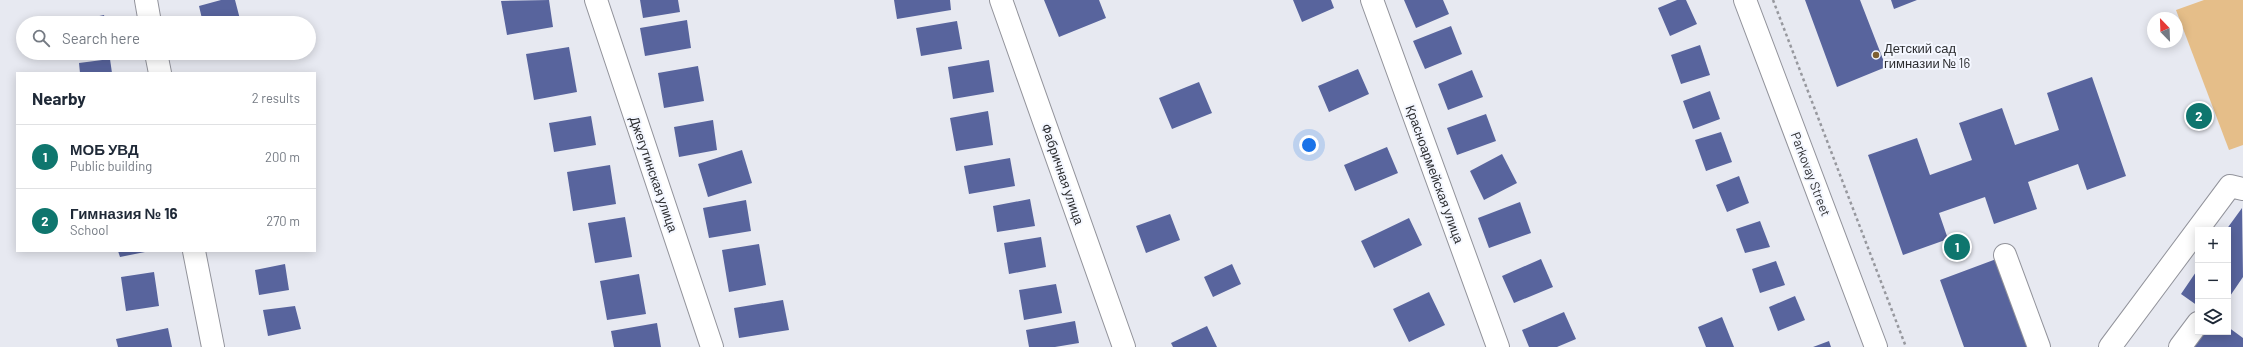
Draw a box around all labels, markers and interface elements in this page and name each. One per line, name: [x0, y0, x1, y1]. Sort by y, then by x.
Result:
north arrow: [2147, 12, 2183, 48]
search box: [16, 16, 316, 60]
icon: search: [30, 27, 52, 49]
text: Search here: [62, 29, 140, 47]
place label: Детский сад гимназии № 16: [1884, 40, 1970, 71]
marker: Детский сад гимназии № 16: [1871, 50, 1881, 60]
text: Nearby: [32, 88, 86, 108]
text: 2 results: [252, 90, 300, 106]
pin: 2: [2186, 101, 2212, 131]
street label: Красноармейская улица: [1403, 103, 1468, 246]
street label: Джегутинская улица: [627, 114, 682, 235]
street label: Фабричная улица: [1038, 121, 1088, 227]
street label: Parkovay Street: [1788, 130, 1834, 218]
your location: [1299, 135, 1319, 155]
text: МОБ УВД: [70, 140, 139, 158]
text: 1: [43, 149, 47, 165]
text: 200 m: [265, 149, 300, 165]
text: Public building: [70, 158, 152, 174]
text: Гимназия № 16: [70, 204, 178, 222]
text: 2: [41, 213, 49, 229]
text: 270 m: [266, 213, 300, 229]
text: School: [70, 222, 108, 238]
map controls: [2195, 227, 2231, 335]
button: +: [2195, 227, 2231, 263]
pin: 1: [1944, 232, 1970, 262]
button: −: [2195, 263, 2231, 299]
button: layers: [2195, 299, 2231, 335]

